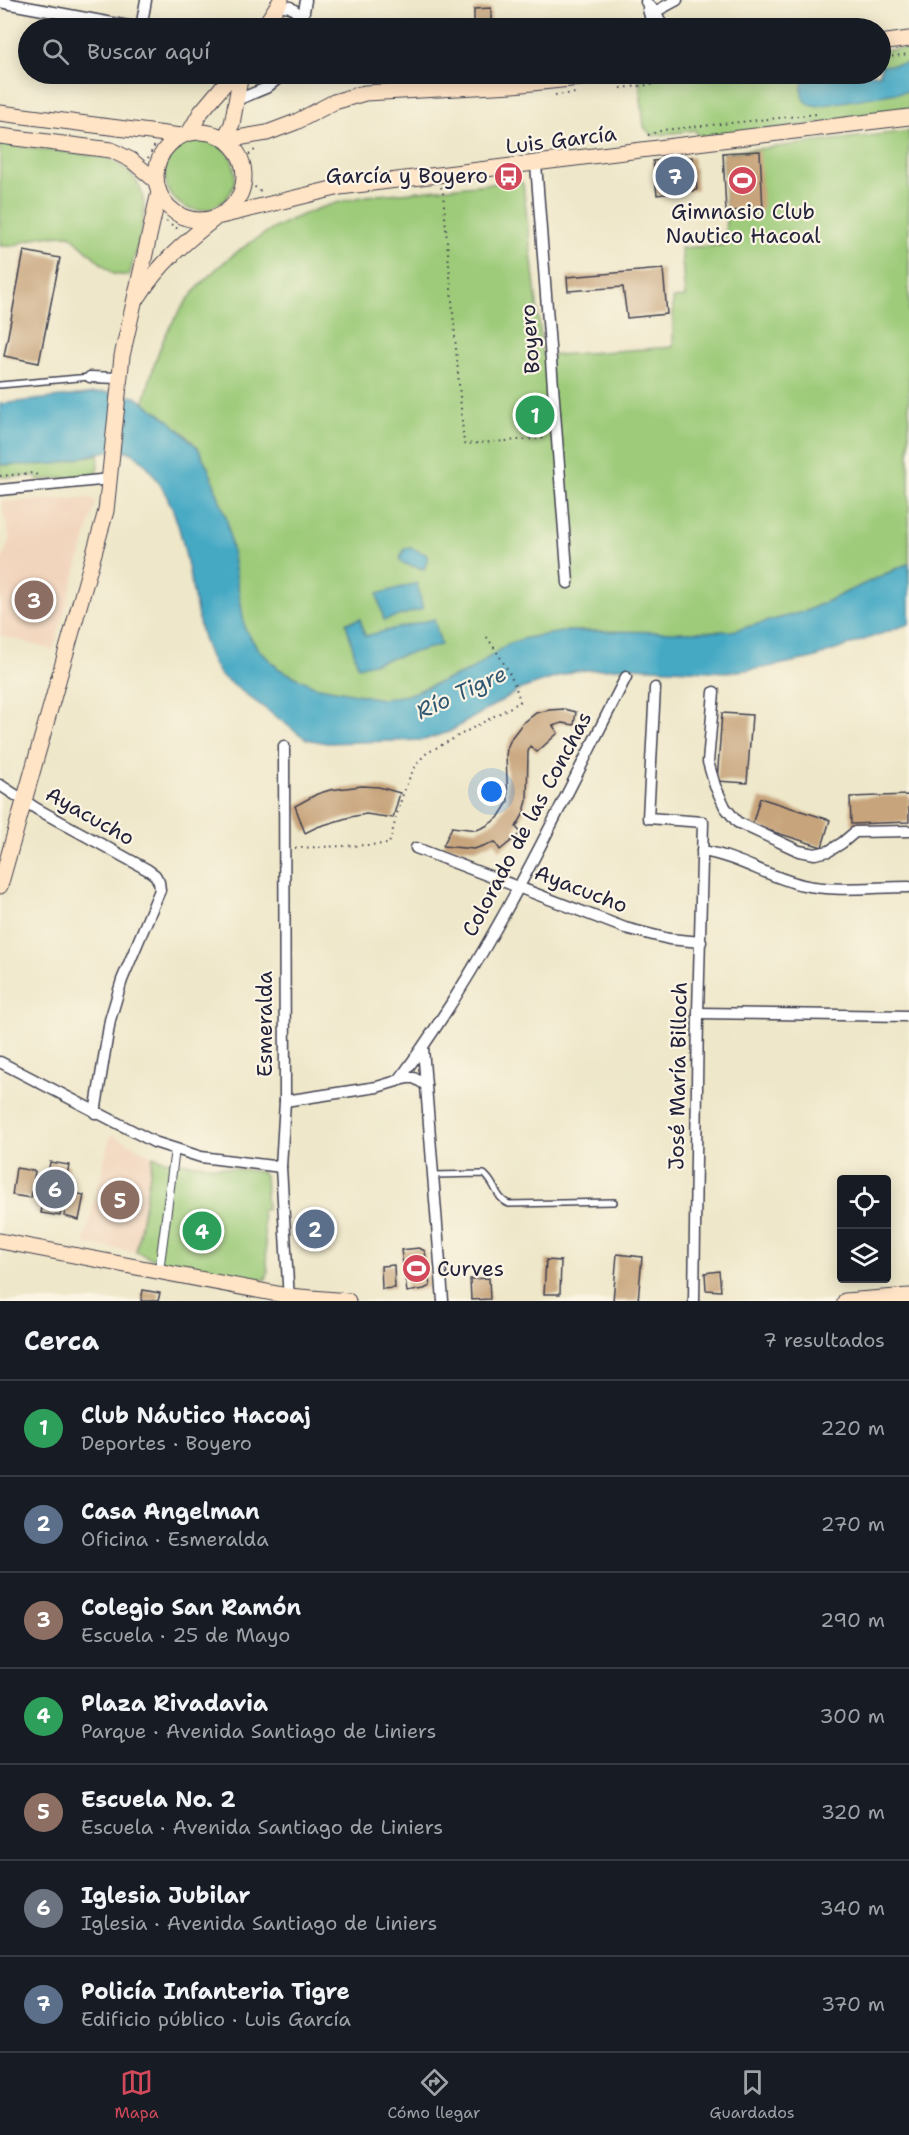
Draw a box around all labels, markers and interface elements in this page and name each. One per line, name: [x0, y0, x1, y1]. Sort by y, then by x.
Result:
search box: [18, 18, 891, 84]
icon: search: [39, 35, 72, 68]
text: Buscar aquí: [87, 37, 210, 66]
street label: Luis García: [504, 119, 618, 161]
pin: 7: [656, 154, 694, 198]
bus stop icon: García y Boyero: [493, 160, 525, 192]
place label: García y Boyero: [326, 162, 488, 190]
sports icon: Gimnasio Club Nautico Hacoal: [727, 165, 759, 197]
place label: Gimnasio Club Nautico Hacoal: [665, 198, 821, 250]
street label: Boyero: [514, 303, 546, 375]
pin: 1: [516, 392, 554, 438]
pin: 3: [15, 578, 54, 622]
water label: Río Tigre: [411, 659, 511, 726]
street label: Colorado de las Conchas: [456, 707, 598, 941]
your location: [477, 777, 506, 806]
street label: Ayacucho: [40, 780, 140, 852]
street label: Ayacucho: [530, 858, 632, 920]
street label: Esmeralda: [251, 971, 279, 1077]
street label: José María Billoch: [662, 982, 694, 1170]
pin: 6: [36, 1166, 74, 1212]
map controls: [837, 1175, 891, 1283]
button: locate: [837, 1175, 891, 1229]
pin: 5: [100, 1178, 140, 1222]
pin: 2: [296, 1206, 334, 1252]
pin: 4: [182, 1208, 222, 1254]
button: layers: [837, 1229, 891, 1283]
sports icon: Curves: [400, 1253, 432, 1285]
place label: Curves: [437, 1255, 504, 1283]
text: Cerca: [24, 1323, 99, 1358]
text: 7 resultados: [763, 1327, 885, 1353]
text: Club Náutico Hacoaj: [81, 1401, 311, 1430]
text: 1: [39, 1415, 48, 1441]
text: 220 m: [821, 1415, 885, 1441]
text: Deportes · Boyero: [81, 1430, 252, 1456]
text: Casa Angelman: [81, 1497, 260, 1526]
text: 2: [37, 1511, 51, 1537]
text: 270 m: [821, 1511, 885, 1537]
text: Oficina · Esmeralda: [81, 1526, 269, 1552]
text: Colegio San Ramón: [81, 1593, 301, 1622]
text: 3: [37, 1607, 51, 1633]
text: 290 m: [820, 1607, 885, 1633]
text: Escuela · 25 de Mayo: [81, 1622, 290, 1648]
text: Plaza Rivadavia: [81, 1689, 268, 1718]
text: 4: [37, 1703, 51, 1729]
text: 300 m: [819, 1703, 885, 1729]
text: Parque · Avenida Santiago de Liniers: [81, 1718, 436, 1744]
text: Escuela No. 2: [81, 1785, 236, 1814]
text: 5: [37, 1799, 50, 1825]
text: 320 m: [821, 1799, 885, 1825]
text: Escuela · Avenida Santiago de Liniers: [81, 1814, 443, 1840]
text: Iglesia Jubilar: [81, 1881, 250, 1910]
text: 6: [37, 1895, 51, 1921]
text: 340 m: [820, 1895, 885, 1921]
text: Iglesia · Avenida Santiago de Liniers: [81, 1910, 437, 1936]
text: Policía Infanteria Tigre: [81, 1977, 350, 2006]
text: 7: [37, 1991, 51, 2017]
text: 370 m: [821, 1991, 885, 2017]
text: Edificio público · Luis García: [81, 2006, 351, 2032]
tab: Mapa: [114, 2066, 159, 2123]
tab: Cómo llegar: [387, 2066, 481, 2123]
tab: Guardados: [709, 2066, 795, 2123]

